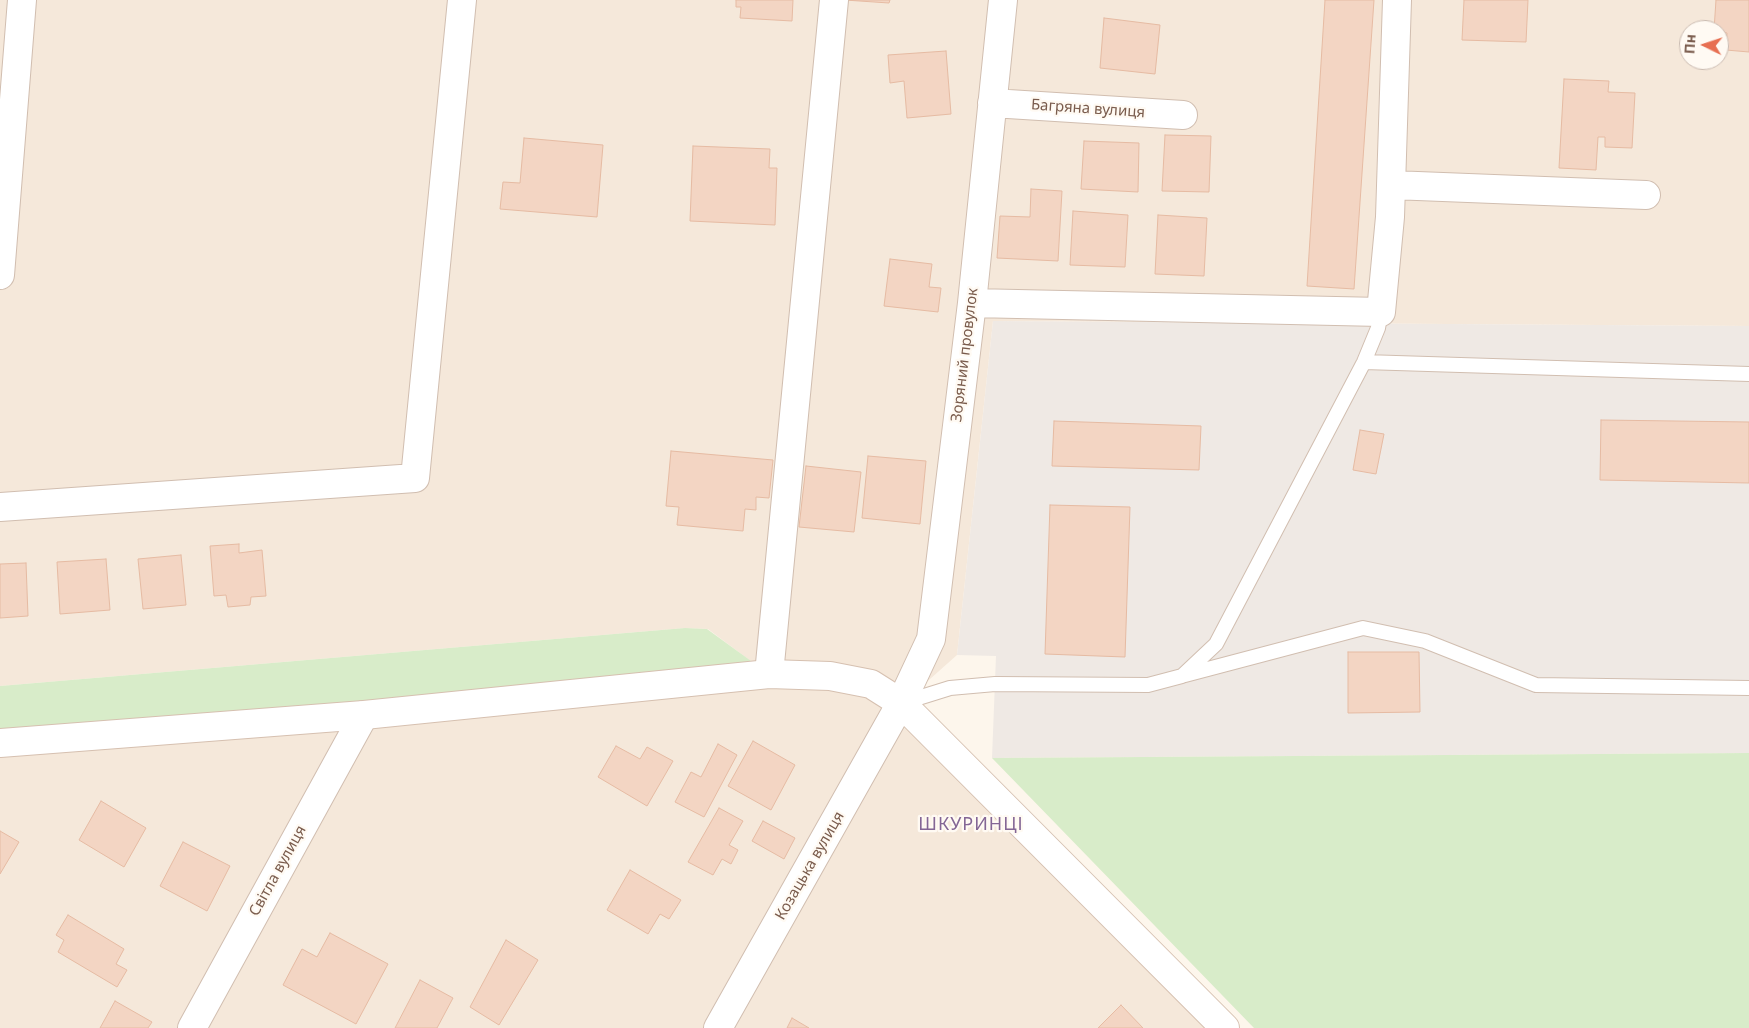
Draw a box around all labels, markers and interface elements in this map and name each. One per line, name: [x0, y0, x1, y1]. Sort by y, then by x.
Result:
north arrow: [1679, 20, 1729, 70]
text: Пн: [1679, 33, 1700, 55]
street label: Багряна вулиця: [1030, 96, 1146, 122]
street label: Зоряний провулок: [948, 287, 982, 423]
street label: Козацька вулиця: [772, 809, 848, 923]
district label: ШКУРИНЦІ: [917, 814, 1025, 836]
street label: Світла вулиця: [246, 823, 310, 919]

